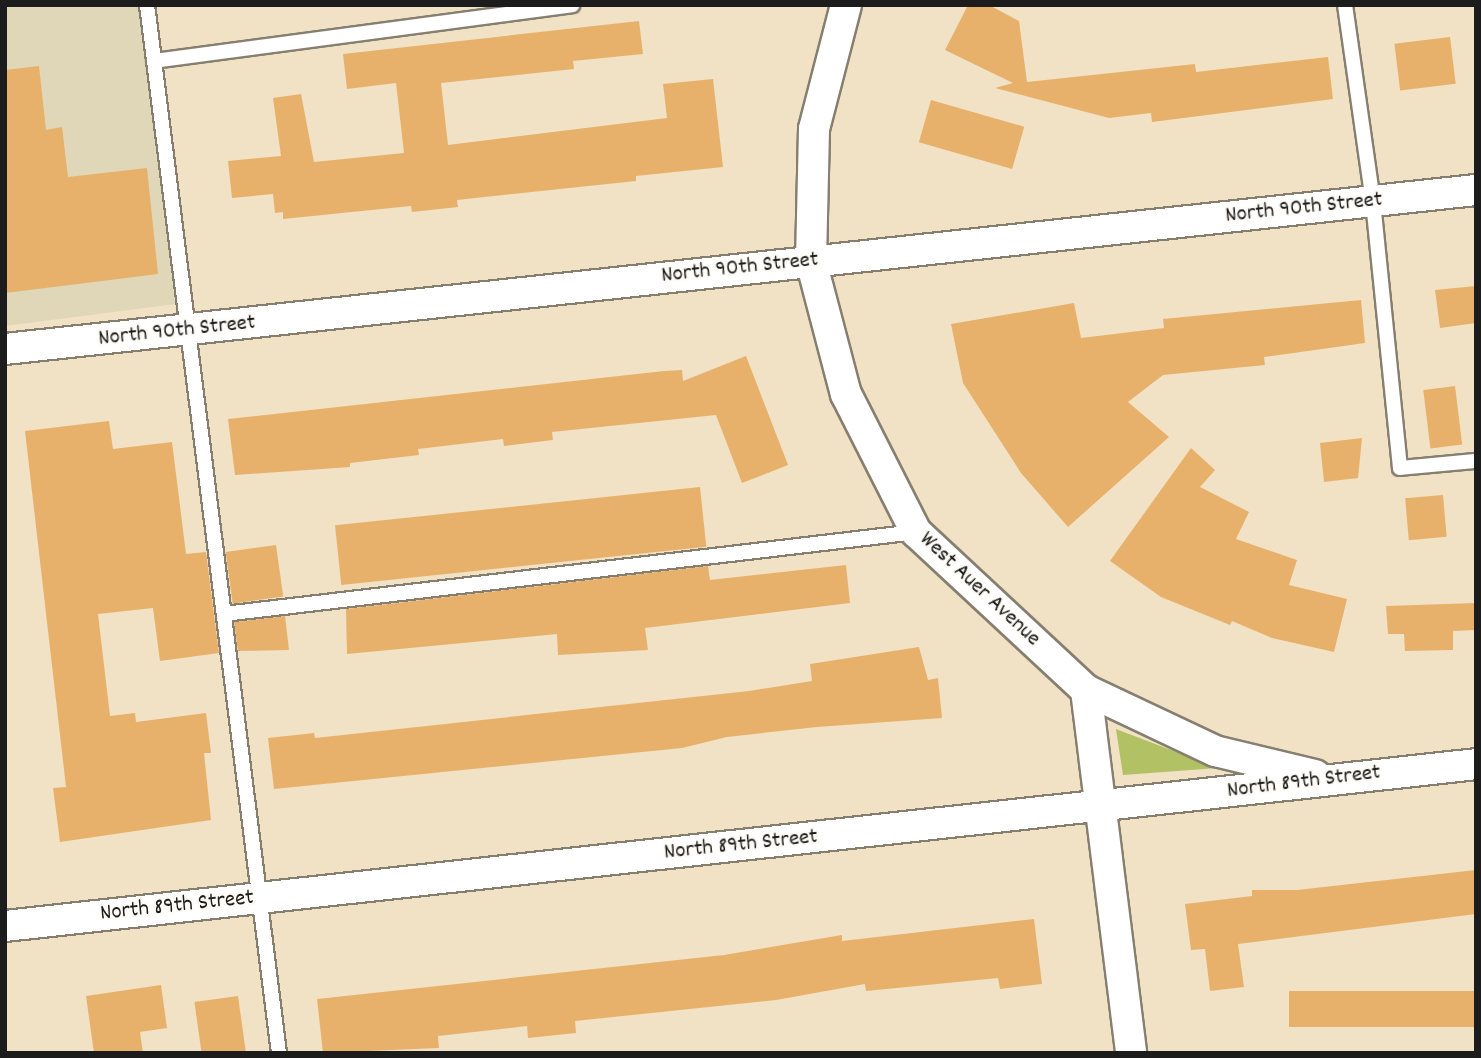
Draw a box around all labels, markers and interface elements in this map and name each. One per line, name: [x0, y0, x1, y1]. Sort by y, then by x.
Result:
street label: North 90th Street: [1224, 187, 1384, 231]
street label: North 90th Street: [660, 247, 820, 291]
street label: North 90th Street: [97, 310, 257, 354]
street label: West Auer Avenue: [913, 527, 1045, 653]
street label: North 89th Street: [1226, 760, 1382, 806]
street label: North 89th Street: [663, 824, 819, 868]
street label: North 89th Street: [99, 885, 255, 929]

